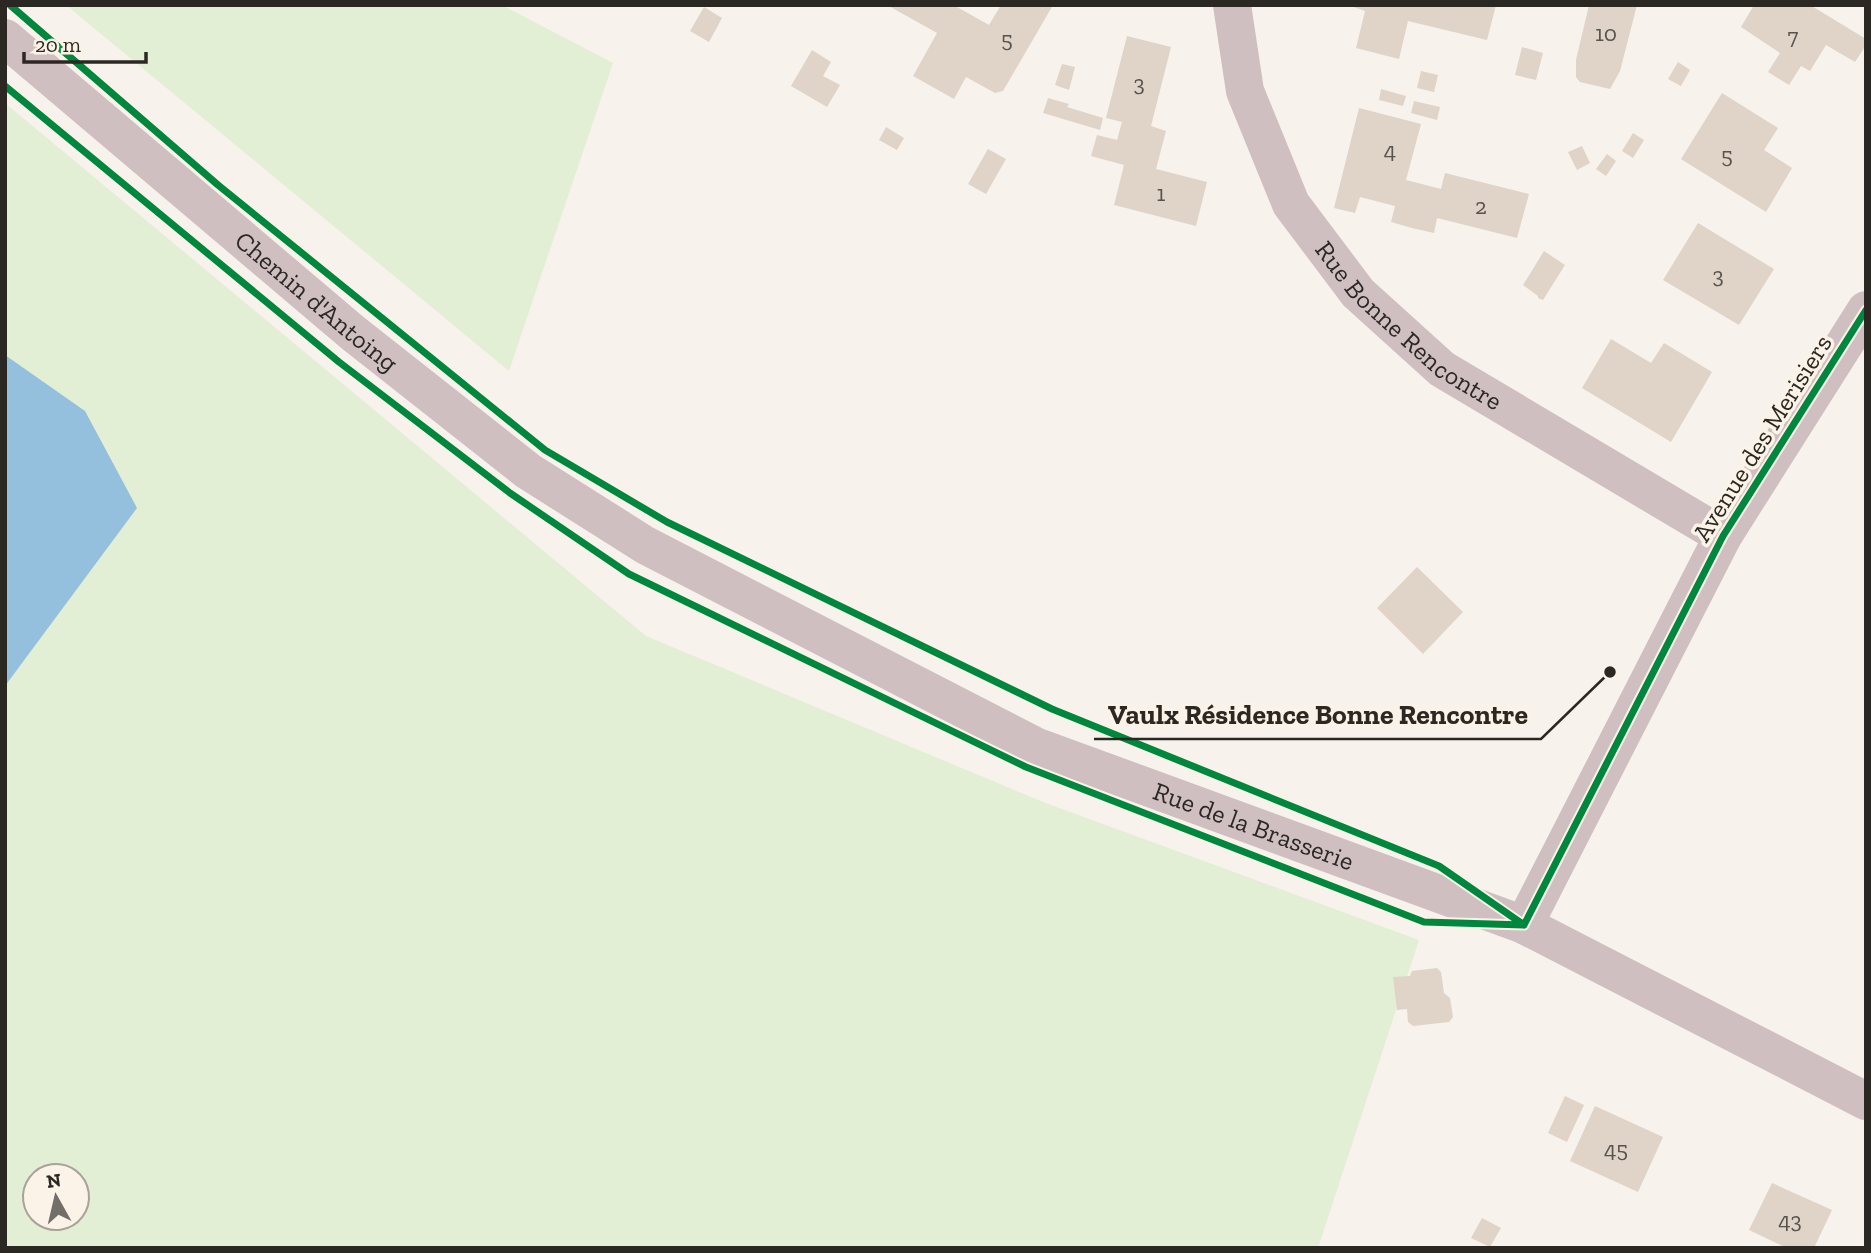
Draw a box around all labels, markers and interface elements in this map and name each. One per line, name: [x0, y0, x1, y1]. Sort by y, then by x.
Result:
house number: 10: [1595, 19, 1617, 47]
scale bar: [24, 21, 147, 65]
house number: 7: [1788, 22, 1799, 50]
house number: 5: [1001, 25, 1013, 53]
text: 20 m: [35, 32, 81, 57]
house number: 3: [1133, 69, 1145, 97]
house number: 4: [1384, 136, 1396, 164]
house number: 5: [1721, 141, 1733, 169]
house number: 1: [1157, 179, 1166, 207]
house number: 2: [1475, 192, 1487, 220]
street label: Chemin d'Antoing: [229, 224, 405, 378]
street label: Rue Bonne Rencontre: [1308, 234, 1508, 417]
house number: 3: [1712, 261, 1724, 289]
street label: Avenue des Merisiers: [1685, 329, 1839, 547]
callout: Vaulx Résidence Bonne Rencontre: [1094, 690, 1541, 739]
text: Vaulx Résidence Bonne Rencontre: [1108, 698, 1528, 731]
street label: Rue de la Brasserie: [1149, 775, 1358, 877]
house number: 45: [1604, 1135, 1628, 1163]
north arrow: [21, 1162, 91, 1232]
text: N: [45, 1168, 62, 1193]
house number: 43: [1778, 1206, 1802, 1234]

